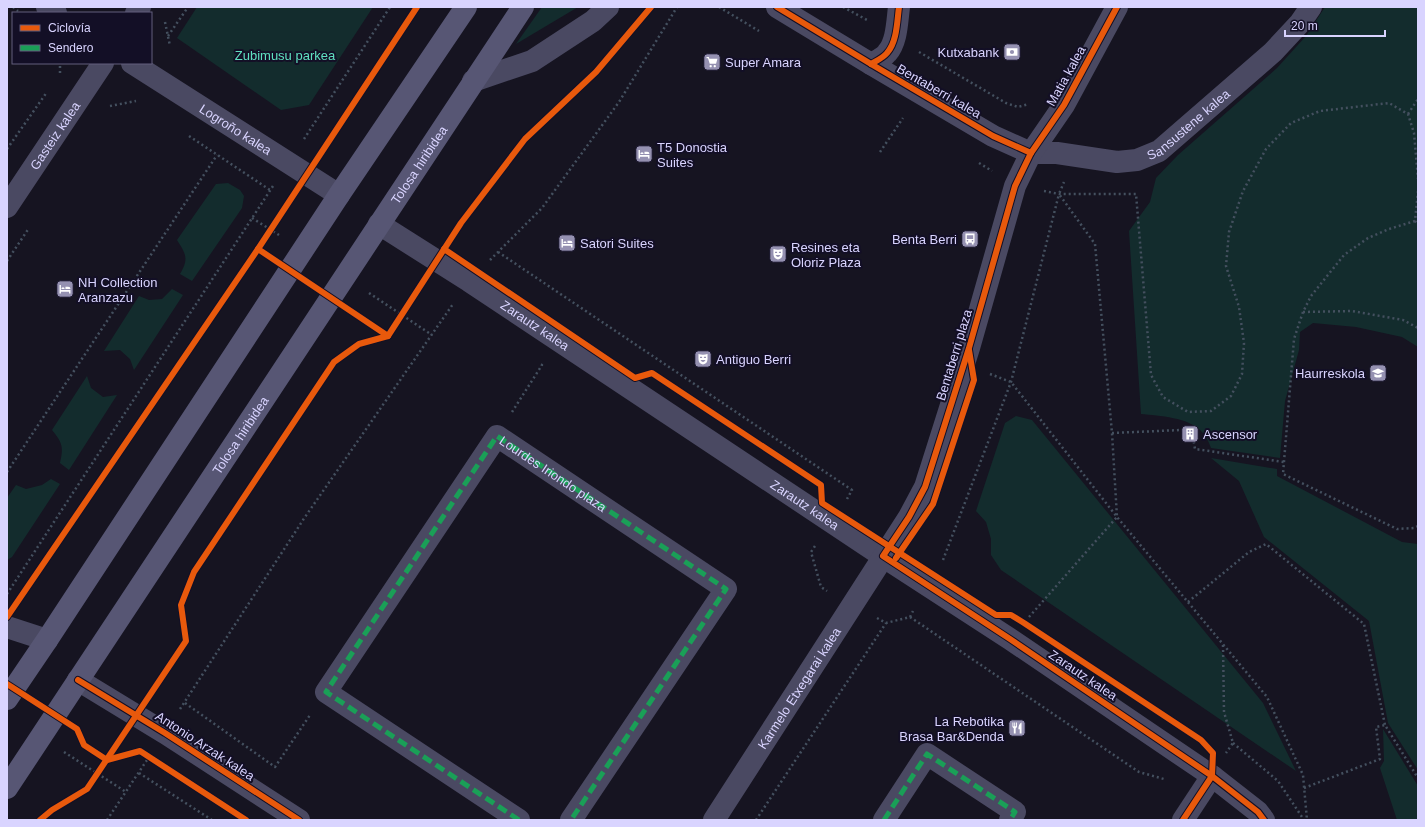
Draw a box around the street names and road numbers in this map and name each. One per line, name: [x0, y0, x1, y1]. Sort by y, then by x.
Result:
street label: Matia kalea: [1043, 43, 1089, 109]
street label: Bentaberri kalea: [894, 61, 984, 122]
street label: Sansustene kalea: [1145, 85, 1233, 163]
street label: Gasteiz kalea: [27, 98, 83, 172]
street label: Logroño kalea: [197, 101, 275, 158]
street label: Tolosa hiribidea: [388, 122, 450, 207]
street label: Zarautz kalea: [498, 297, 573, 354]
street label: Bentaberri plaza: [933, 307, 975, 402]
street label: Tolosa hiribidea: [209, 393, 272, 477]
street label: Lourdes Iriondo plaza: [497, 433, 610, 515]
street label: Zarautz kalea: [768, 476, 843, 533]
street label: Karmelo Etxegarai kalea: [754, 624, 844, 752]
street label: Zarautz kalea: [1046, 647, 1120, 704]
street label: Antonio Arzak kalea: [153, 708, 258, 784]

